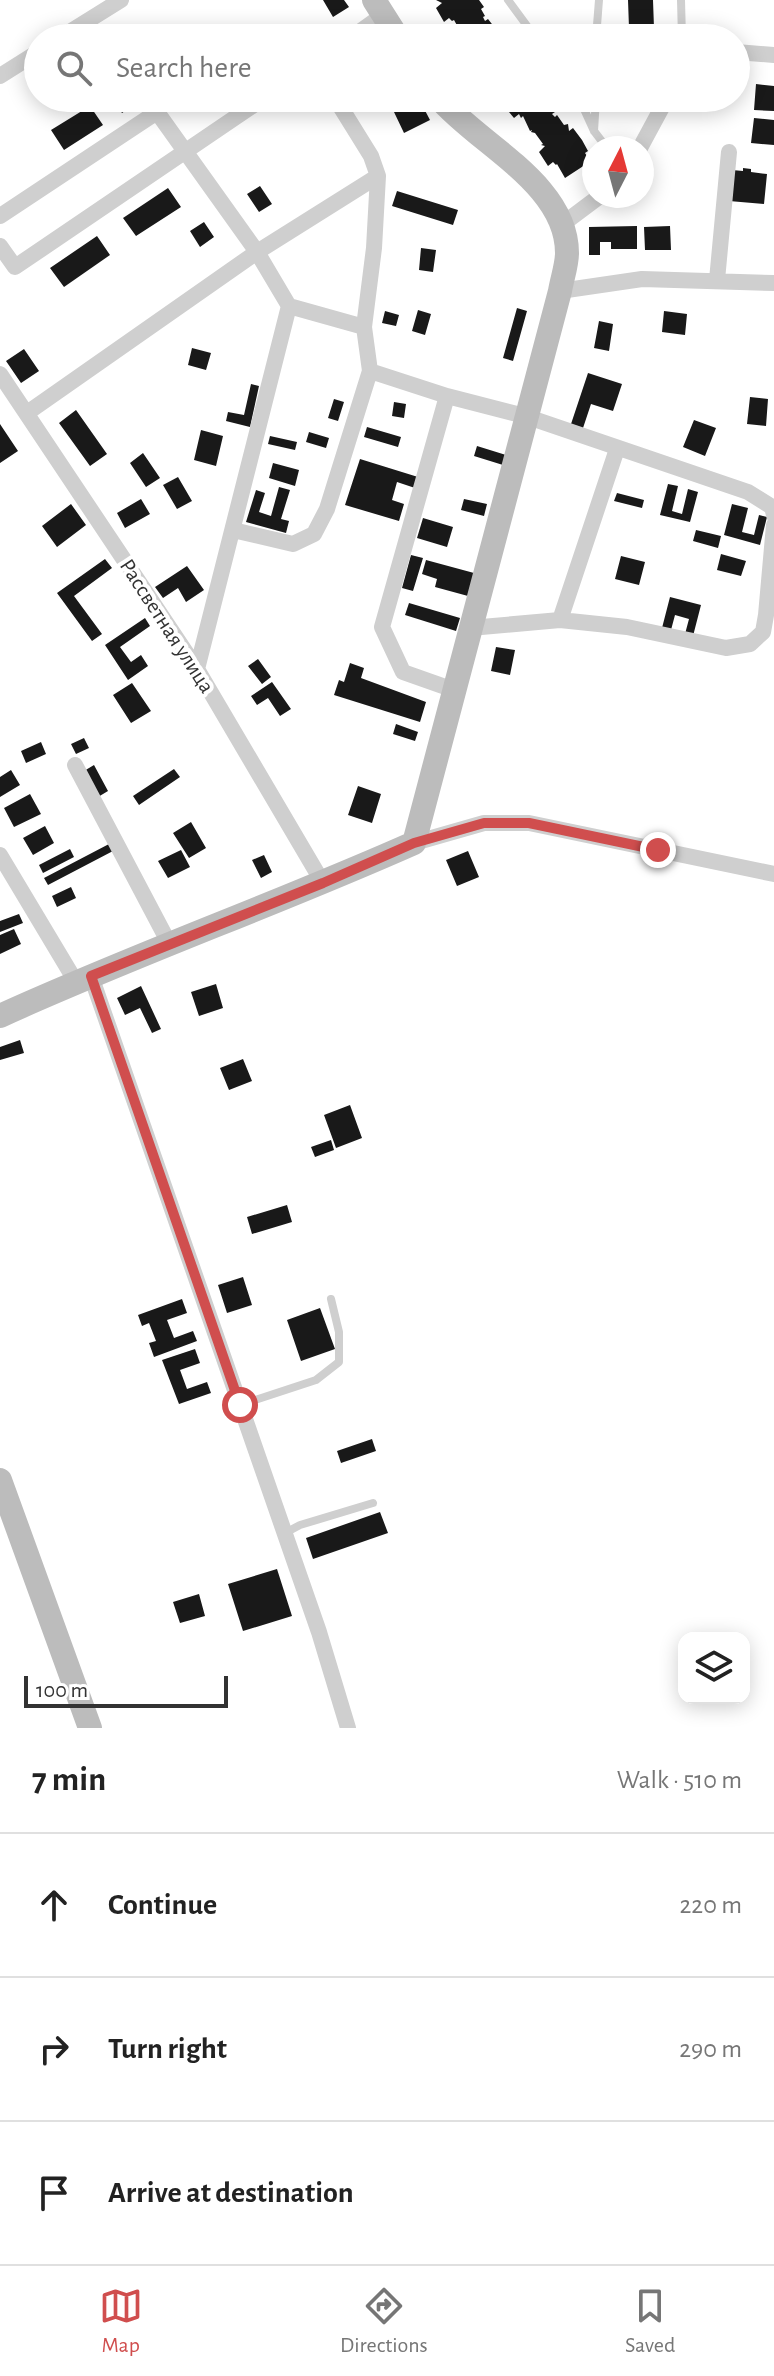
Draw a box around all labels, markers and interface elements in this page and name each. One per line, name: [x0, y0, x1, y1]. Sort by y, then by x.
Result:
search box: [24, 24, 750, 112]
icon: search: [52, 46, 96, 90]
text: Search here: [116, 53, 252, 83]
north arrow: [582, 136, 654, 208]
street label: Рассветная улица: [116, 555, 218, 697]
route end: [640, 832, 676, 868]
route start: [222, 1387, 258, 1423]
map controls: [678, 1632, 750, 1704]
button: layers: [678, 1632, 750, 1704]
scale bar: [24, 1672, 228, 1708]
text: 100 m: [36, 1679, 88, 1701]
text: 7 min: [32, 1763, 106, 1797]
text: Walk · 510 m: [617, 1767, 742, 1793]
icon: ahead: [32, 1883, 76, 1927]
text: Continue: [108, 1890, 217, 1920]
text: 220 m: [680, 1892, 742, 1918]
icon: right: [32, 2027, 76, 2071]
text: Turn right: [108, 2034, 227, 2064]
text: 290 m: [679, 2036, 742, 2062]
icon: arrive: [32, 2171, 76, 2215]
text: Arrive at destination: [108, 2178, 354, 2208]
tab: Map: [99, 2284, 143, 2358]
tab: Directions: [340, 2284, 428, 2358]
tab: Saved: [625, 2284, 675, 2358]

